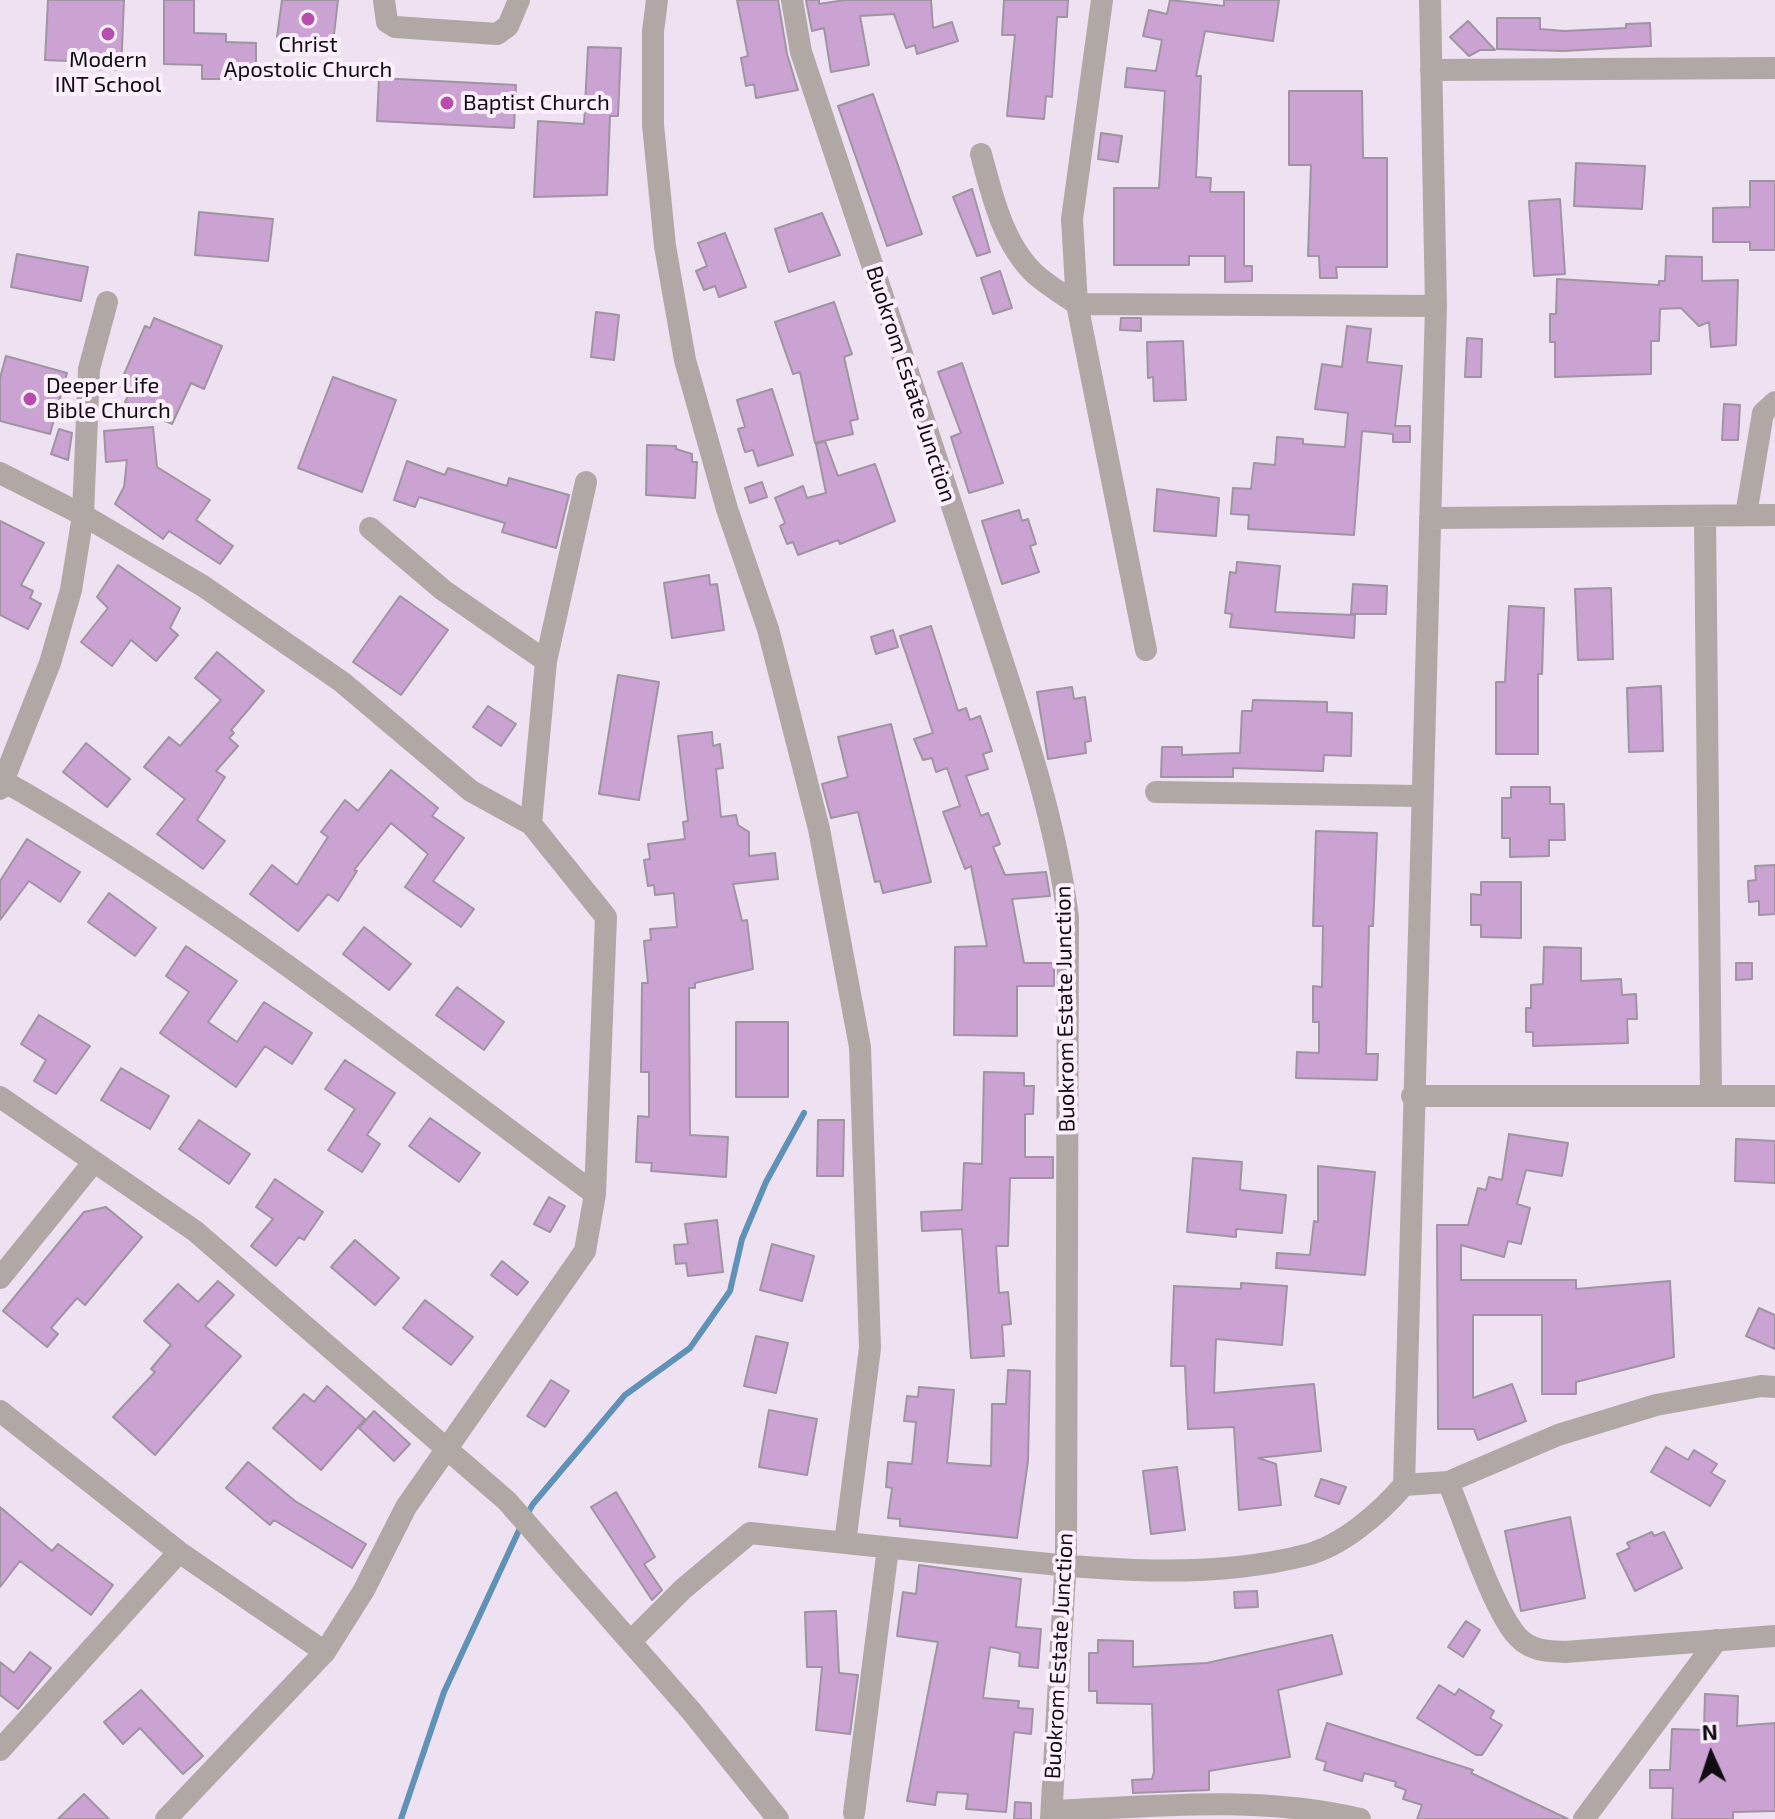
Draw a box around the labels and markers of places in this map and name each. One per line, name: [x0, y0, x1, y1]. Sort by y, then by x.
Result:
marker: Christ Apostolic Church: [299, 10, 317, 28]
marker: Modern INT School: [99, 25, 117, 43]
place label: Christ Apostolic Church: [224, 32, 392, 84]
place label: Modern INT School: [55, 47, 161, 98]
place label: Baptist Church: [463, 90, 610, 116]
marker: Baptist Church: [438, 94, 456, 112]
place label: Deeper Life Bible Church: [46, 373, 171, 424]
marker: Deeper Life Bible Church: [21, 390, 39, 408]

